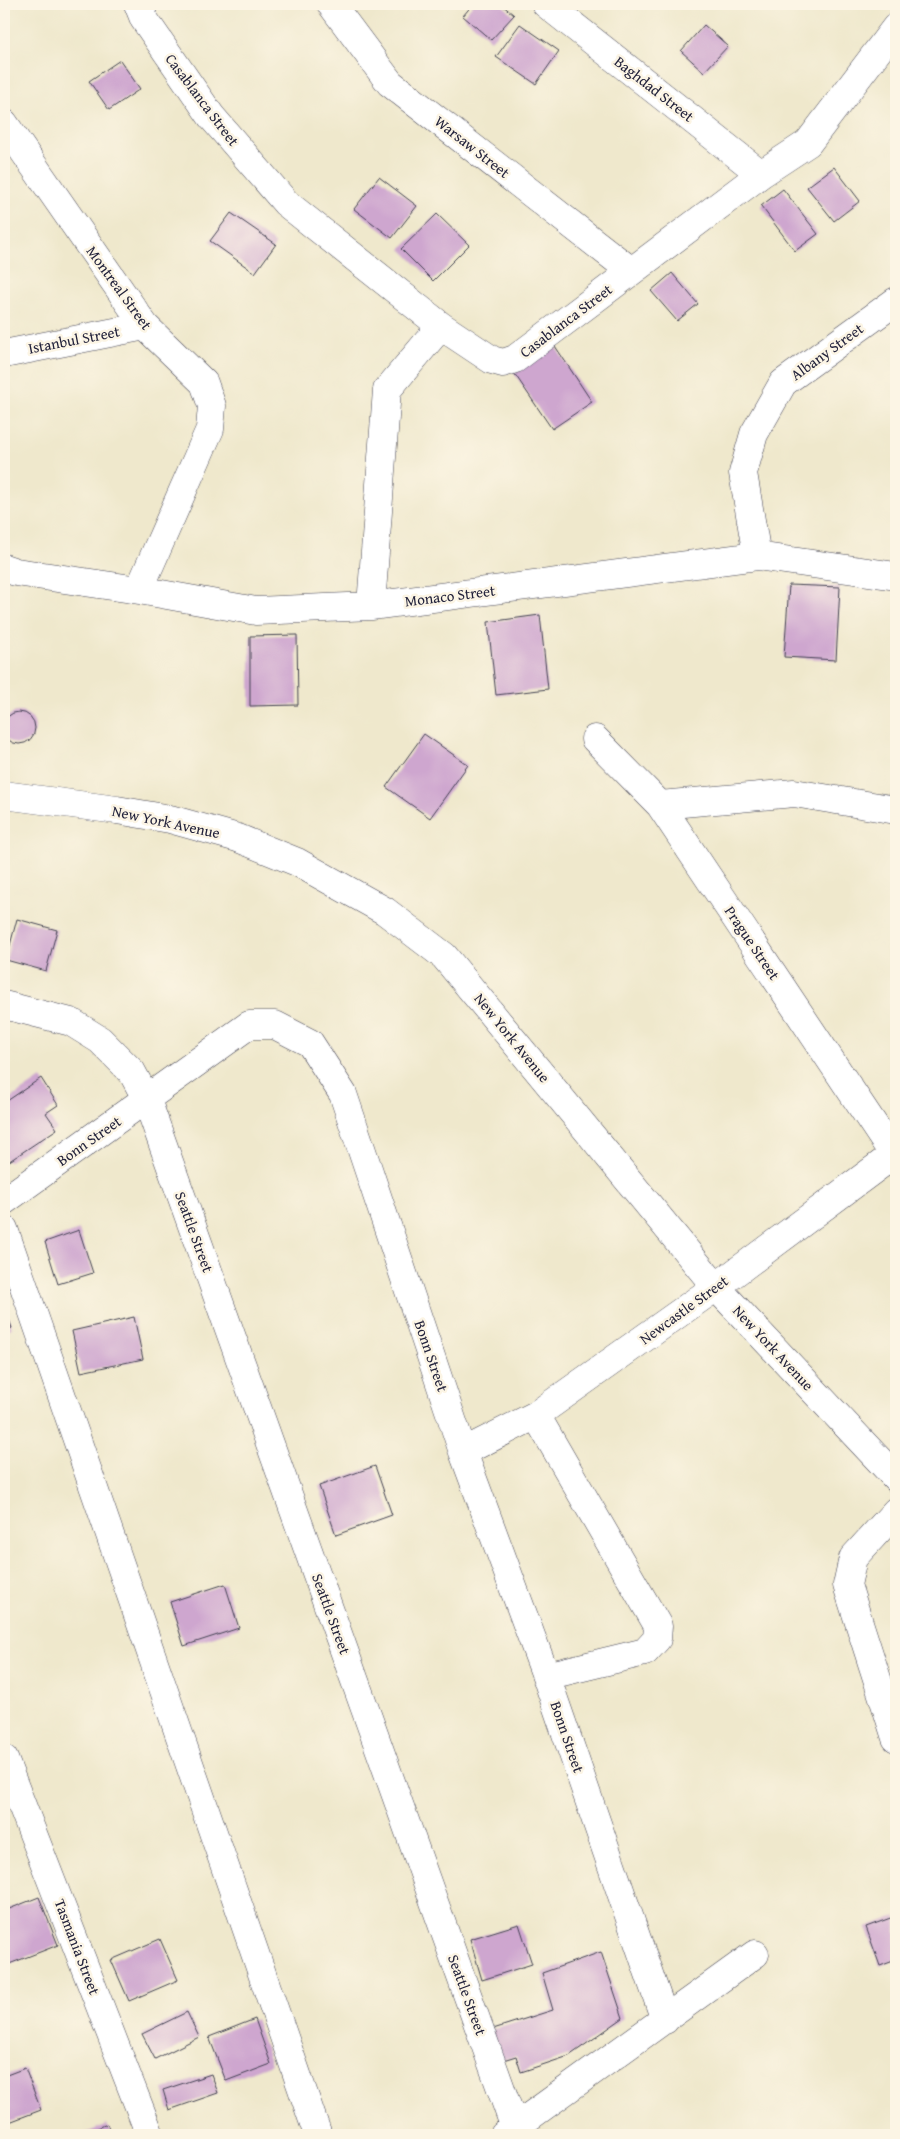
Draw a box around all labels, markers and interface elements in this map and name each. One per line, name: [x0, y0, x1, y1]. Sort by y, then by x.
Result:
street label: Casablanca Street: [161, 49, 245, 151]
street label: Baghdad Street: [610, 51, 699, 127]
street label: Warsaw Street: [430, 111, 515, 183]
street label: Montreal Street: [82, 241, 157, 335]
street label: Casablanca Street: [515, 278, 617, 362]
street label: Albany Street: [786, 318, 868, 385]
street label: Istanbul Street: [26, 320, 122, 359]
street label: Monaco Street: [403, 579, 497, 611]
street label: New York Avenue: [110, 800, 222, 843]
street label: Prague Street: [720, 902, 785, 984]
street label: New York Avenue: [470, 988, 555, 1087]
street label: Bonn Street: [52, 1110, 126, 1170]
street label: Seattle Street: [170, 1189, 219, 1276]
street label: Newcastle Street: [635, 1270, 733, 1349]
street label: New York Avenue: [728, 1300, 818, 1395]
street label: Bonn Street: [409, 1317, 454, 1395]
street label: Seattle Street: [307, 1571, 356, 1658]
street label: Bonn Street: [545, 1698, 590, 1776]
street label: Tasmania Street: [50, 1896, 106, 1998]
street label: Seattle Street: [443, 1952, 492, 2039]

